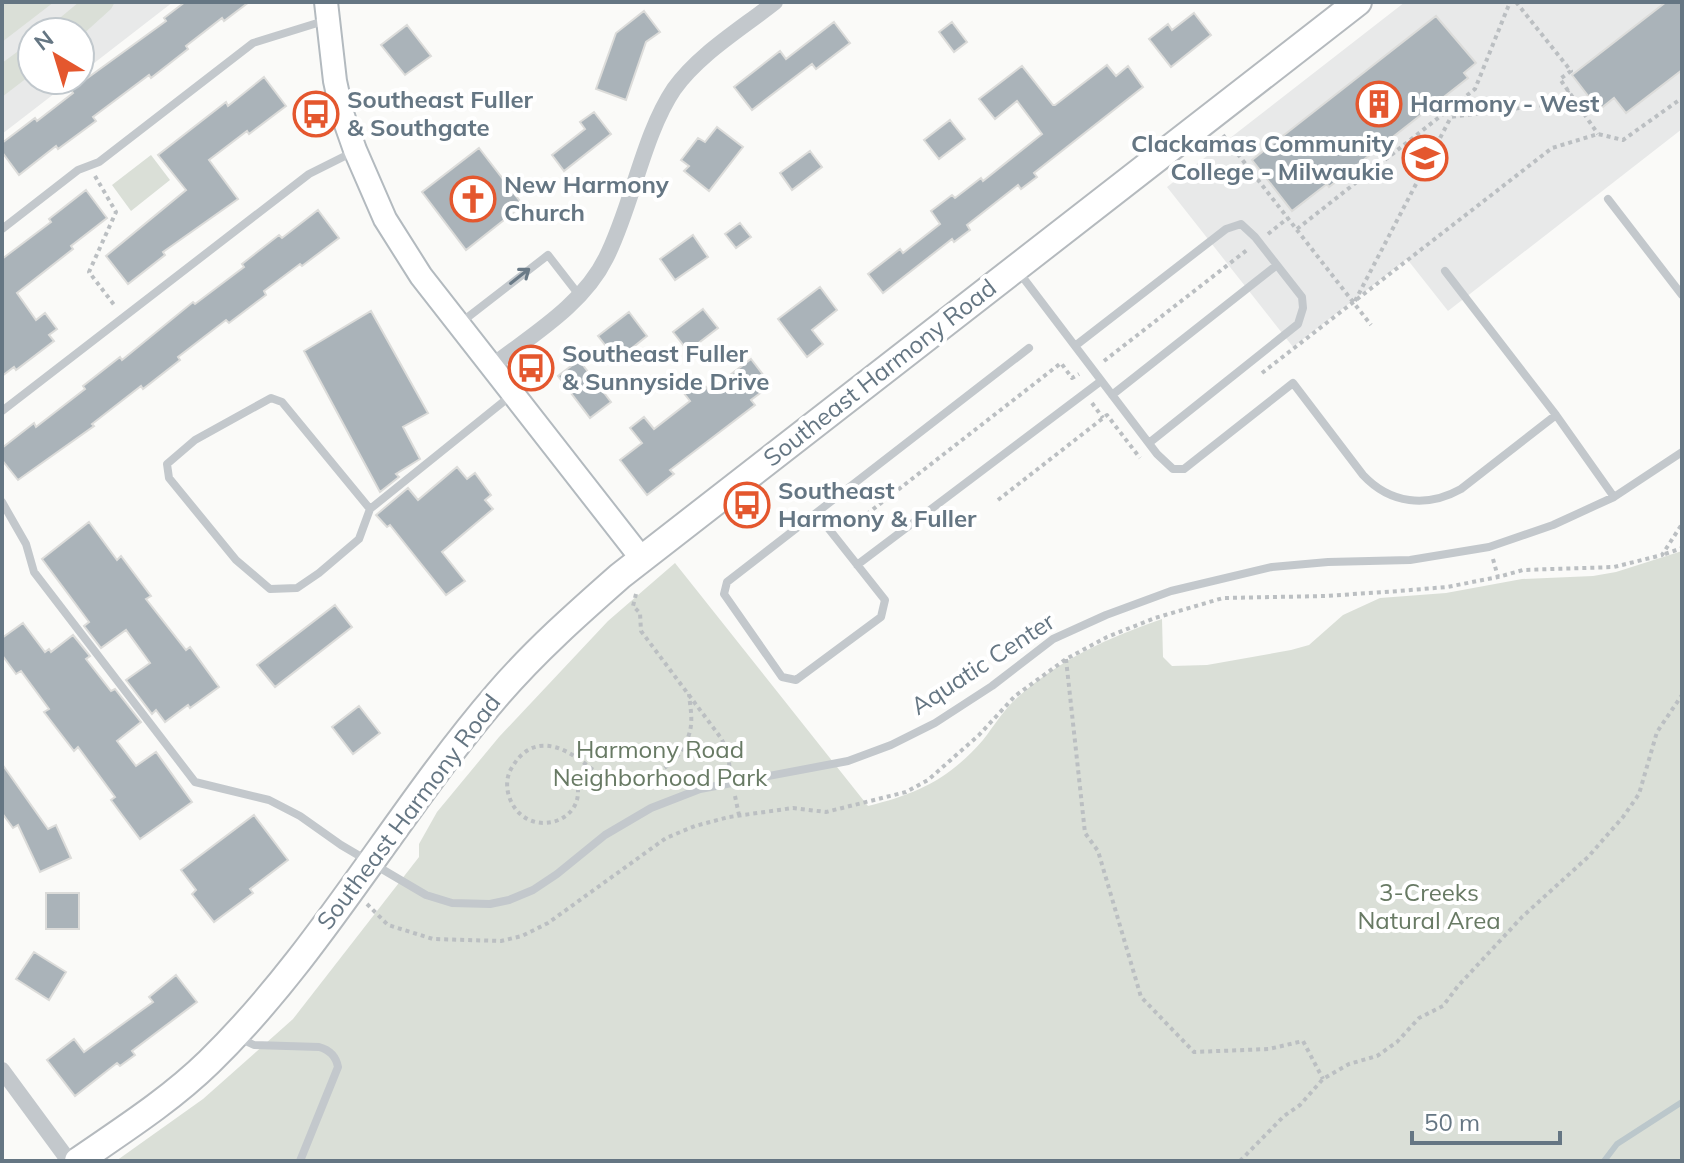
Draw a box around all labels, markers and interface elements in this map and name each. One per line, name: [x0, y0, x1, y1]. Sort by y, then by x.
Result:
north arrow: [16, 16, 96, 96]
text: N: [29, 24, 59, 56]
building icon: Harmony - West: [1355, 80, 1403, 128]
place label: Southeast Fuller & Southgate: [347, 84, 534, 142]
place label: Harmony - West: [1410, 88, 1599, 118]
bus stop icon: Southeast Fuller & Southgate: [292, 90, 340, 138]
place label: Clackamas Community College - Milwaukie: [1131, 128, 1395, 186]
school or university icon: Clackamas Community College - Milwaukie: [1401, 134, 1449, 182]
place label: New Harmony Church: [504, 169, 670, 227]
church icon: New Harmony Church: [449, 175, 497, 223]
one-way arrow: [509, 268, 530, 285]
street label: Southeast Harmony Road: [757, 272, 1002, 472]
place label: Southeast Fuller & Sunnyside Drive: [562, 338, 769, 396]
bus stop icon: Southeast Fuller & Sunnyside Drive: [507, 344, 555, 392]
place label: Southeast Harmony & Fuller: [778, 475, 977, 533]
bus stop icon: Southeast Harmony & Fuller: [723, 481, 771, 529]
street label: Aquatic Center: [905, 605, 1060, 721]
street label: Southeast Harmony Road: [310, 688, 507, 935]
park label: Harmony Road Neighborhood Park: [553, 734, 768, 792]
park label: 3-Creeks Natural Area: [1357, 877, 1501, 935]
scale bar: [1412, 1095, 1560, 1145]
text: 50 m: [1424, 1107, 1480, 1137]

